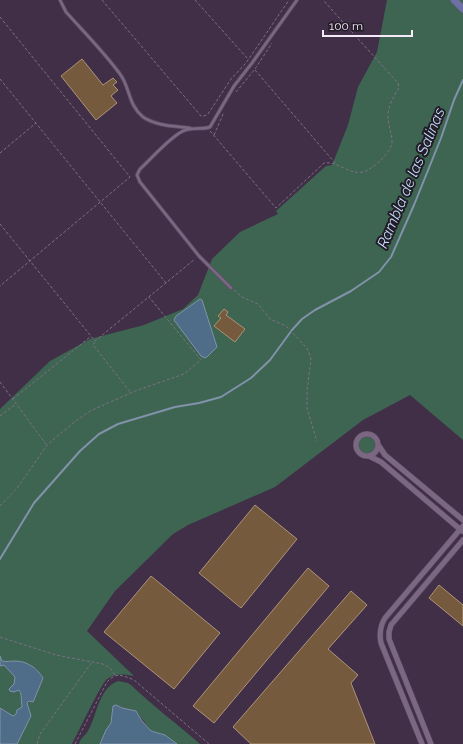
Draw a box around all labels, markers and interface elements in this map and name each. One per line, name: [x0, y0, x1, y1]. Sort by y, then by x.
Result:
scale bar: [323, 12, 412, 38]
text: 100 m: [329, 19, 363, 33]
water label: Rambla de las Salinas: [373, 105, 449, 251]

